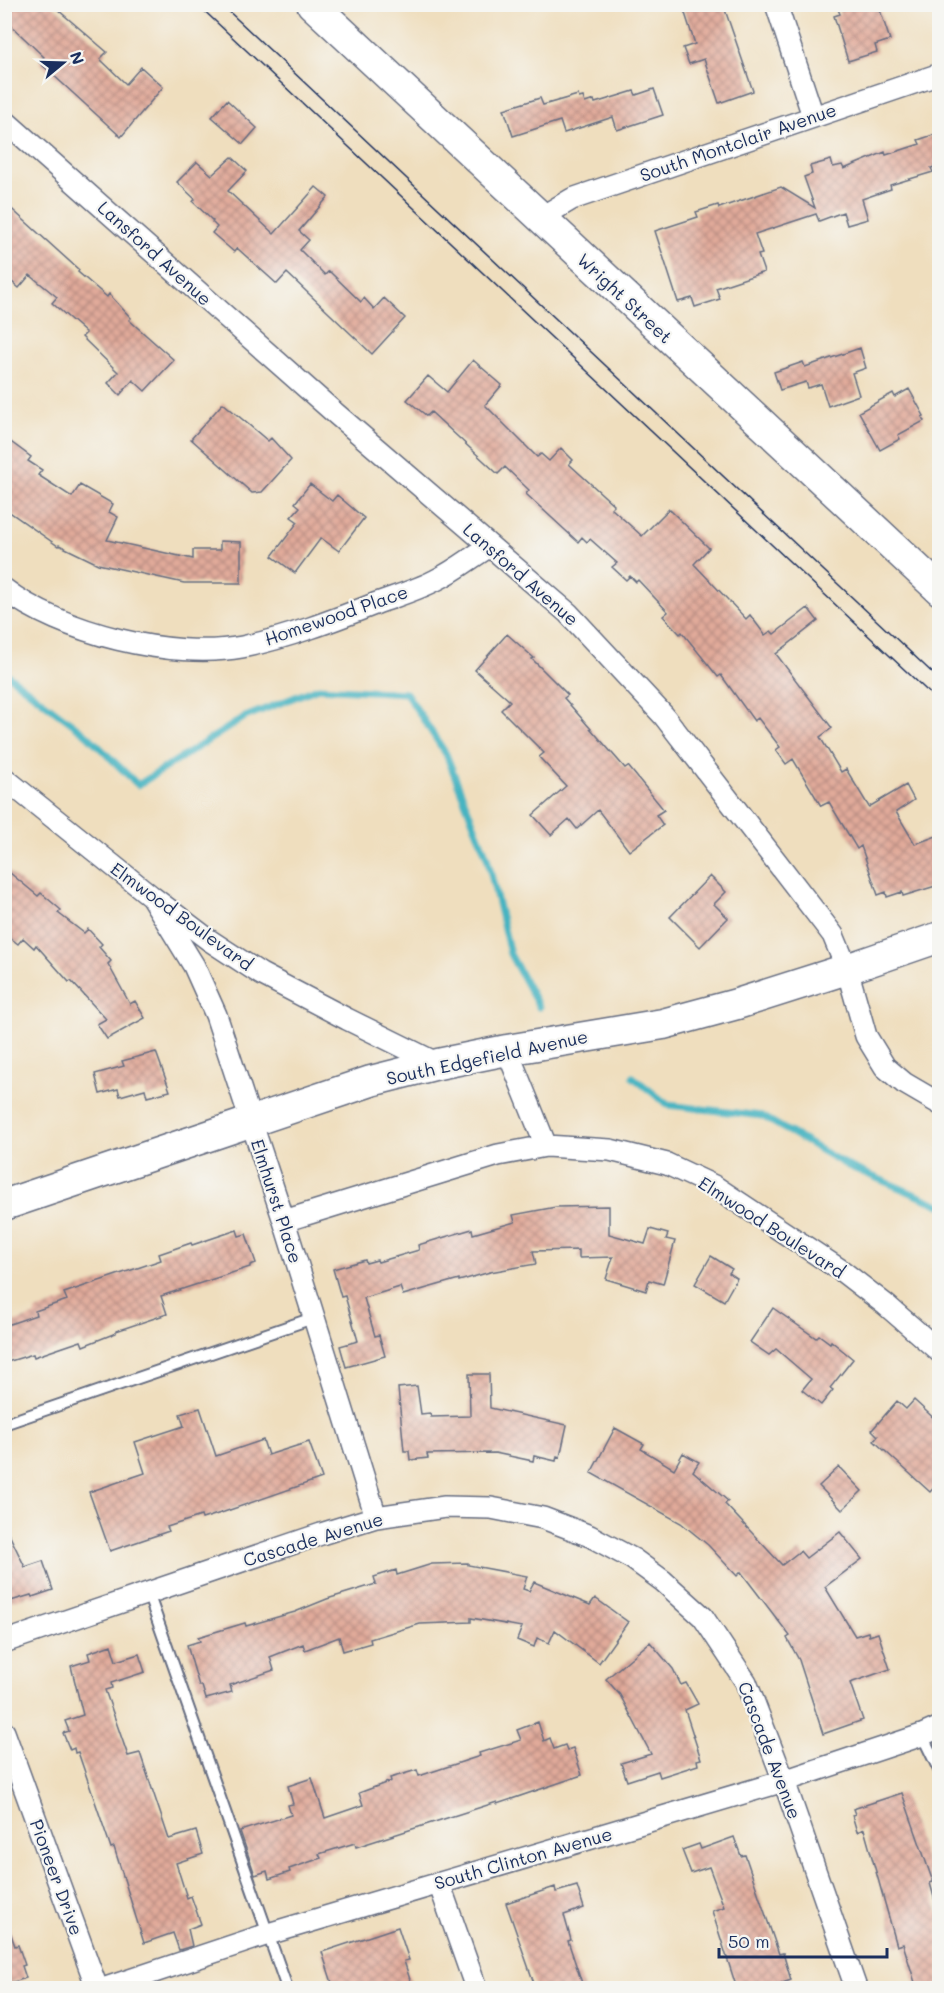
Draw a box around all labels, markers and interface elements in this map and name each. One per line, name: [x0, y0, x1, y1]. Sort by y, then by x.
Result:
north arrow: [33, 33, 93, 93]
text: N: [66, 49, 90, 67]
street label: South Montclair Avenue: [637, 97, 839, 187]
street label: Lansford Avenue: [93, 195, 217, 311]
street label: Wright Street: [572, 248, 678, 348]
street label: Lansford Avenue: [458, 517, 584, 631]
street label: Homewood Place: [261, 579, 411, 651]
street label: Elmwood Boulevard: [106, 856, 258, 976]
street label: South Edgefield Avenue: [384, 1024, 590, 1090]
street label: Elmhurst Place: [246, 1136, 308, 1266]
street label: Elmwood Boulevard: [694, 1171, 850, 1283]
street label: Cascade Avenue: [240, 1506, 386, 1572]
street label: Cascade Avenue: [733, 1678, 807, 1822]
street label: Pioneer Drive: [25, 1816, 89, 1938]
street label: South Clinton Avenue: [431, 1821, 615, 1895]
scale bar: [719, 1921, 887, 1959]
text: 50 m: [728, 1929, 770, 1953]

